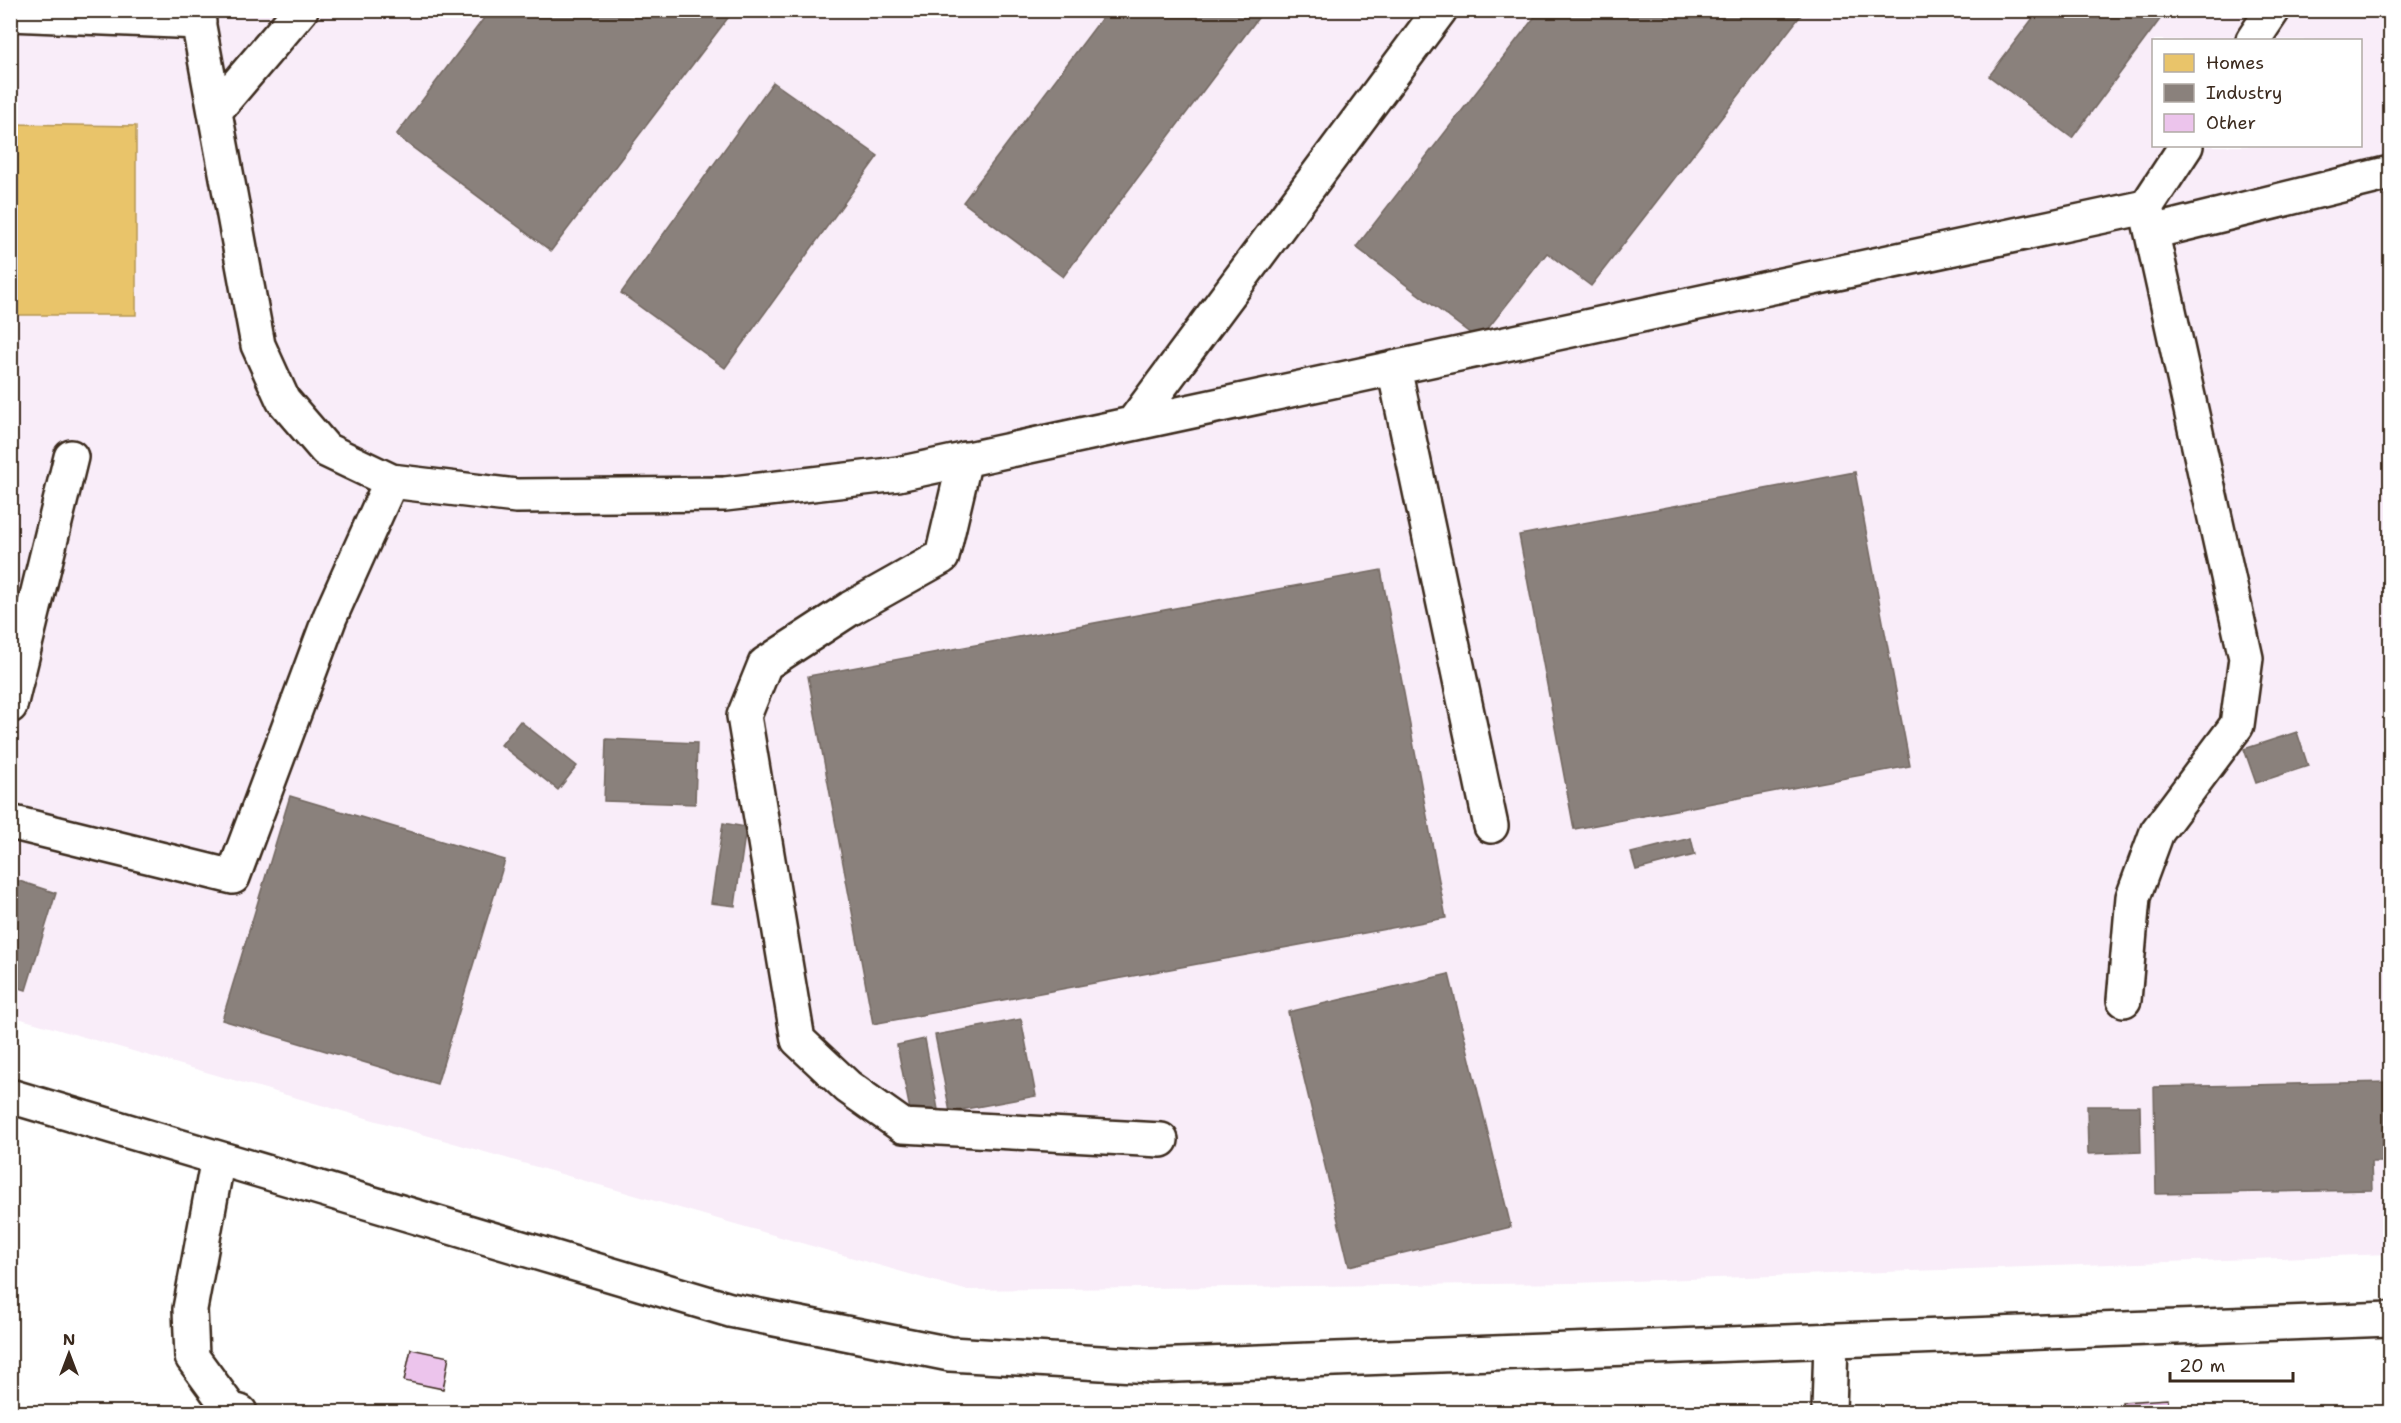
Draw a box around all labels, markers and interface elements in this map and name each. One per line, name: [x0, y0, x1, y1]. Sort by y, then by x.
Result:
legend: [2152, 39, 2362, 147]
text: Homes: [2206, 51, 2264, 75]
text: Industry: [2206, 81, 2282, 105]
text: Other: [2206, 111, 2256, 135]
north arrow: [39, 1324, 99, 1384]
text: N: [63, 1329, 75, 1350]
scale bar: [2170, 1345, 2293, 1383]
text: 20 m: [2179, 1354, 2225, 1378]

